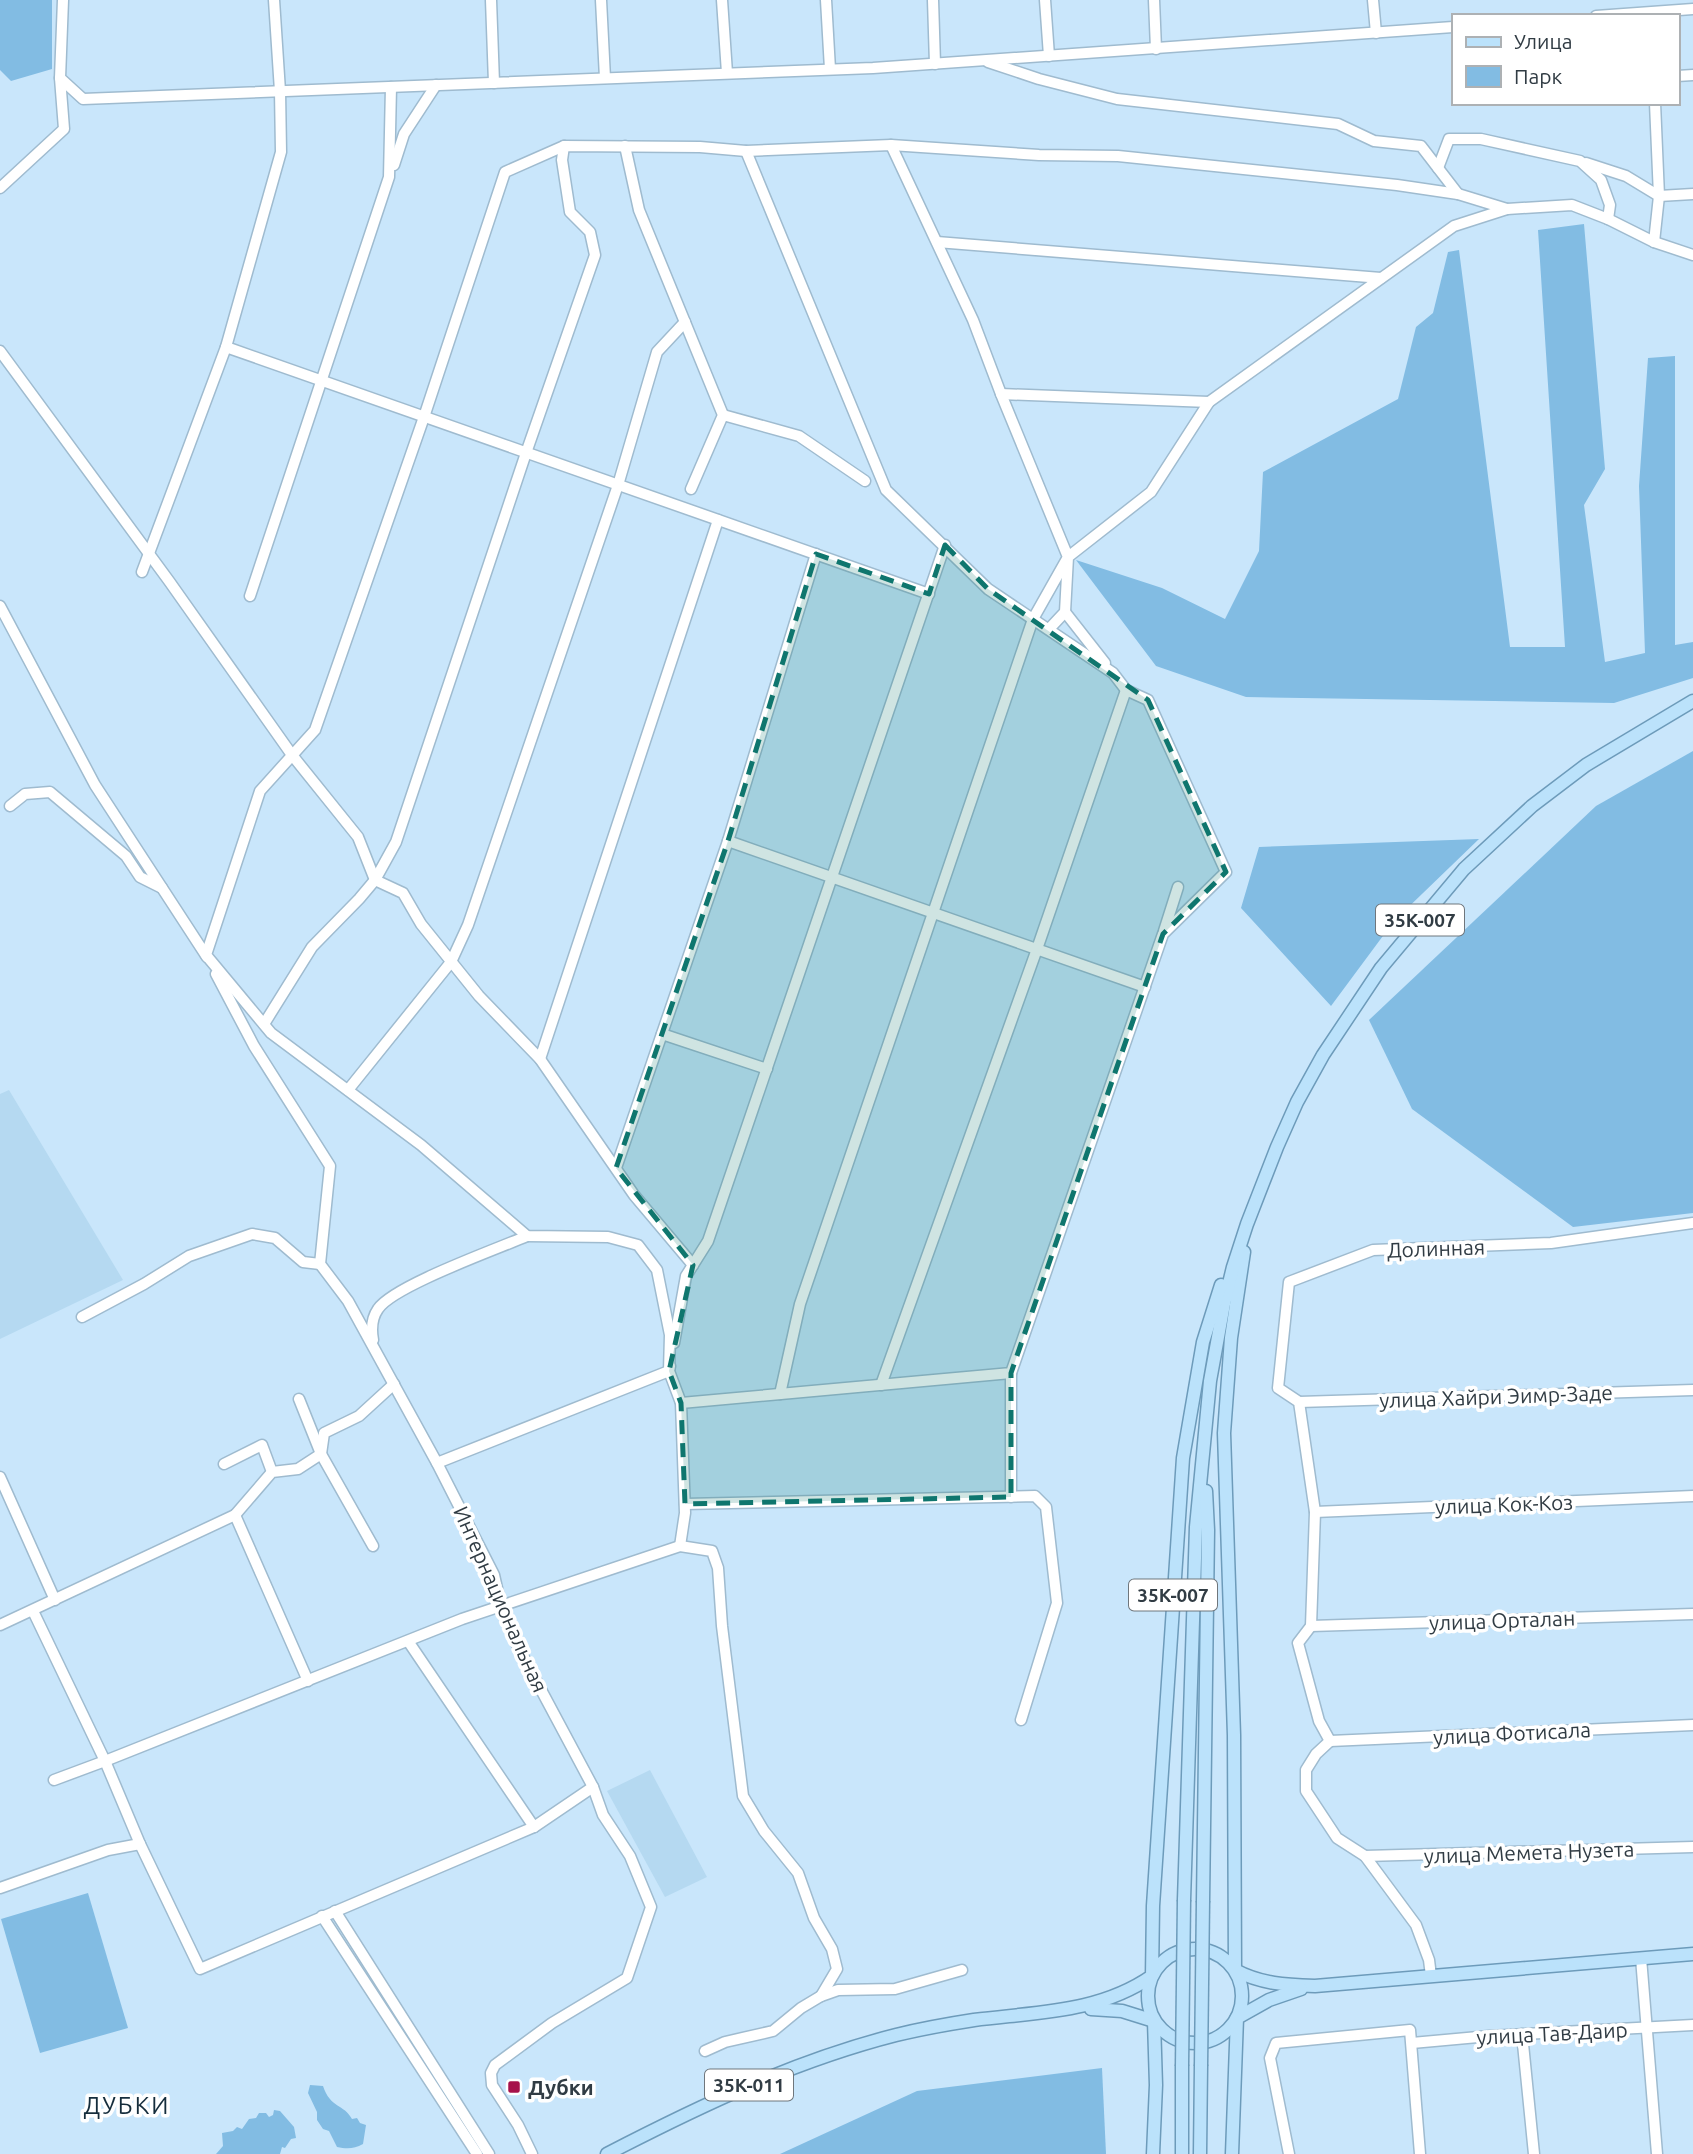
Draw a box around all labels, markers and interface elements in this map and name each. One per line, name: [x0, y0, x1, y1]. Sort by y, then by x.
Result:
legend: [1452, 14, 1679, 105]
text: Улица: [1514, 29, 1572, 53]
text: Парк: [1514, 64, 1563, 88]
road number: 35К-007: [1376, 904, 1464, 936]
street label: Долинная: [1386, 1234, 1486, 1262]
street label: улица Хайри Эимр-Заде: [1379, 1380, 1613, 1412]
street label: улица Кок-Коз: [1434, 1490, 1574, 1518]
street label: Интернациональная: [449, 1502, 553, 1696]
road number: 35К-007: [1129, 1580, 1217, 1610]
street label: улица Орталан: [1428, 1605, 1576, 1635]
street label: улица Фотисала: [1432, 1717, 1592, 1749]
street label: улица Мемета Нузета: [1423, 1836, 1635, 1868]
street label: улица Тав-Даир: [1476, 2017, 1628, 2049]
road number: 35К-011: [705, 2070, 793, 2100]
place label: Дубки: [528, 2075, 594, 2099]
marker: Дубки: [506, 2079, 522, 2095]
district label: ДУБКИ: [84, 2092, 170, 2119]

